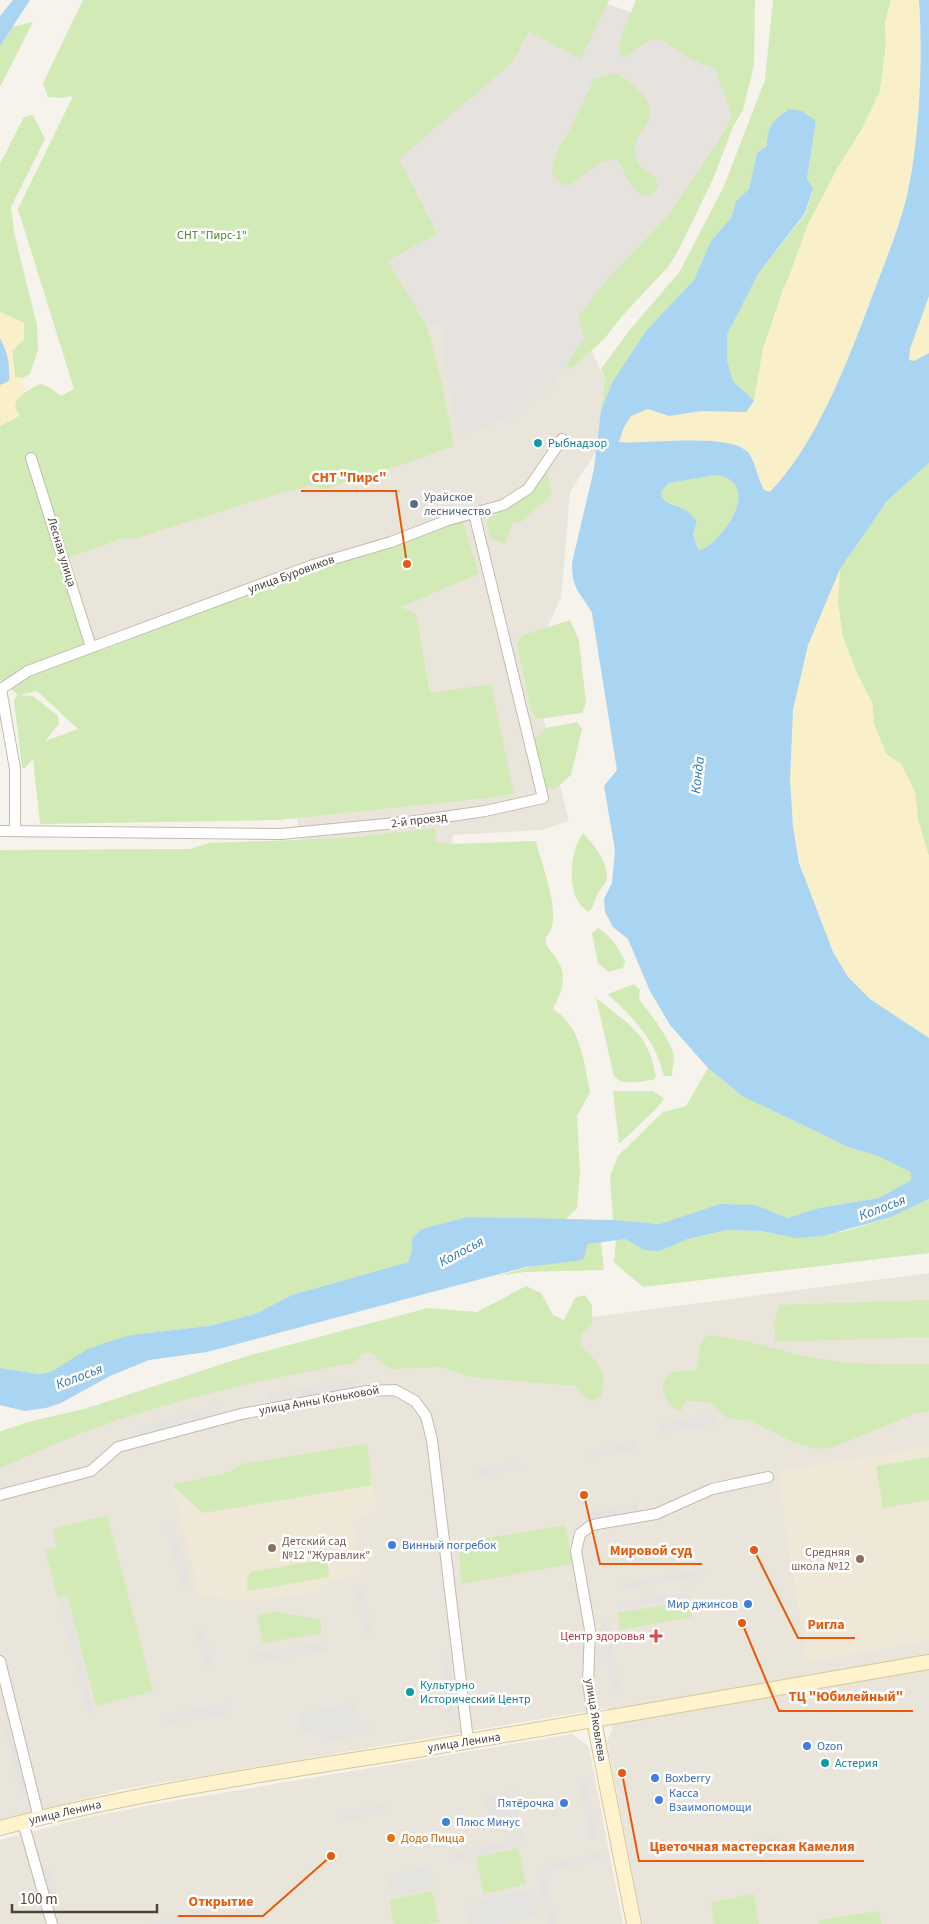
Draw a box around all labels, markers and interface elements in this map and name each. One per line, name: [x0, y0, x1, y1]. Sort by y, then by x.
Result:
park label: СНТ "Пирс-1": [177, 227, 247, 244]
place label: Рыбнадзор: [548, 435, 608, 452]
marker: Рыбнадзор: [532, 437, 544, 449]
callout: СНТ "Пирс": [301, 462, 396, 491]
text: СНТ "Пирс": [311, 468, 387, 488]
place label: Урайское лесничество: [424, 489, 491, 520]
marker: Урайское лесничество: [408, 498, 420, 510]
street label: Лесная улица: [43, 515, 80, 589]
street label: улица Буровиков: [246, 551, 337, 598]
water label: Конда: [686, 755, 710, 795]
street label: 2-й проезд: [390, 809, 449, 832]
water label: Колосья: [856, 1190, 909, 1226]
water label: Колосья: [435, 1232, 488, 1272]
water label: Колосья: [53, 1359, 106, 1395]
street label: улица Анны Коньковой: [258, 1382, 381, 1419]
place label: Детский сад №12 "Журавлик": [282, 1533, 370, 1564]
callout: Мировой суд: [600, 1535, 702, 1564]
place label: Винный погребок: [402, 1537, 496, 1554]
marker: Винный погребок: [386, 1539, 398, 1551]
text: Мировой суд: [610, 1541, 693, 1561]
marker: Детский сад №12 "Журавлик": [266, 1542, 278, 1554]
place label: Средняя школа №12: [791, 1544, 850, 1575]
marker: Средняя школа №12: [854, 1553, 866, 1565]
place label: Мир джинсов: [667, 1596, 738, 1613]
marker: Мир джинсов: [742, 1598, 754, 1610]
callout: Ригла: [798, 1609, 855, 1638]
text: Ригла: [807, 1615, 845, 1635]
place label: Центр здоровья: [560, 1628, 645, 1645]
marker: Центр здоровья: [649, 1629, 663, 1643]
place label: Культурно Исторический Центр: [420, 1677, 531, 1708]
street label: улица Яковлева: [581, 1677, 610, 1763]
callout: ТЦ "Юбилейный": [779, 1682, 913, 1711]
marker: Культурно Исторический Центр: [404, 1686, 416, 1698]
text: ТЦ "Юбилейный": [789, 1687, 903, 1707]
street label: улица Ленина: [426, 1728, 502, 1757]
place label: Ozon: [817, 1738, 843, 1755]
marker: Ozon: [801, 1740, 813, 1752]
place label: Астерия: [835, 1755, 878, 1772]
marker: Астерия: [819, 1757, 831, 1769]
place label: Boxberry: [665, 1770, 711, 1787]
marker: Boxberry: [649, 1772, 661, 1784]
place label: Касса Взаимопомощи: [669, 1785, 751, 1816]
marker: Касса Взаимопомощи: [653, 1794, 665, 1806]
place label: Пятёрочка: [498, 1795, 554, 1812]
street label: улица Ленина: [27, 1796, 103, 1829]
marker: Пятёрочка: [558, 1797, 570, 1809]
place label: Плюс Минус: [456, 1814, 521, 1831]
marker: Плюс Минус: [440, 1816, 452, 1828]
place label: Додо Пицца: [401, 1830, 465, 1847]
marker: Додо Пицца: [385, 1832, 397, 1844]
callout: Цветочная мастерская Камелия: [639, 1832, 864, 1861]
text: Цветочная мастерская Камелия: [649, 1837, 855, 1857]
scale bar: [12, 1882, 158, 1914]
callout: Открытие: [178, 1887, 263, 1916]
text: 100 m: [20, 1889, 58, 1910]
text: Открытие: [189, 1892, 253, 1912]

